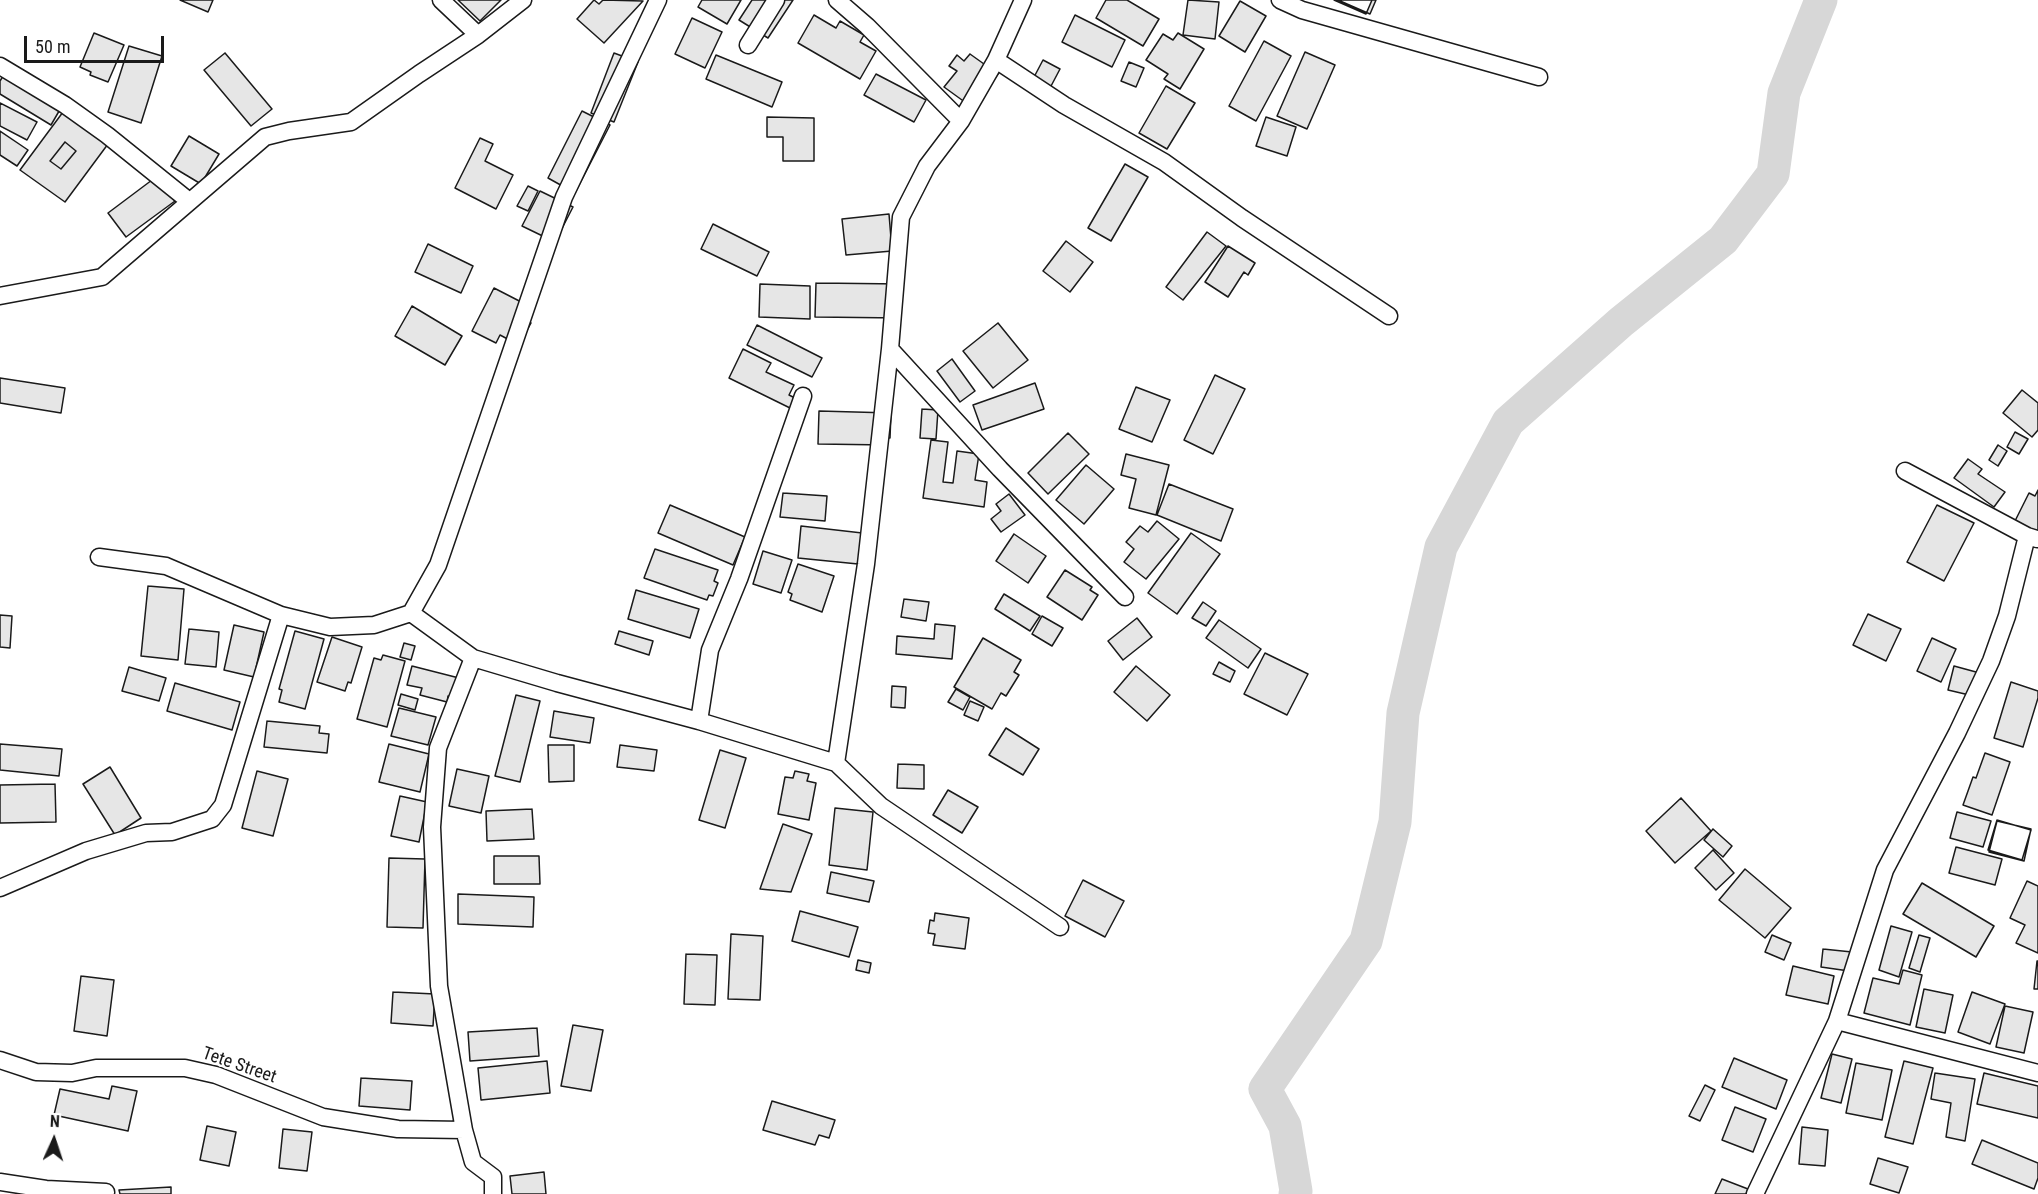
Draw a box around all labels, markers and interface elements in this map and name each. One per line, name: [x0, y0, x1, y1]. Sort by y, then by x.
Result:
scale bar: [27, 24, 166, 62]
text: 50 m: [35, 36, 70, 57]
street label: Tete Street: [199, 1043, 279, 1089]
north arrow: [24, 1110, 84, 1170]
text: N: [50, 1112, 60, 1131]

